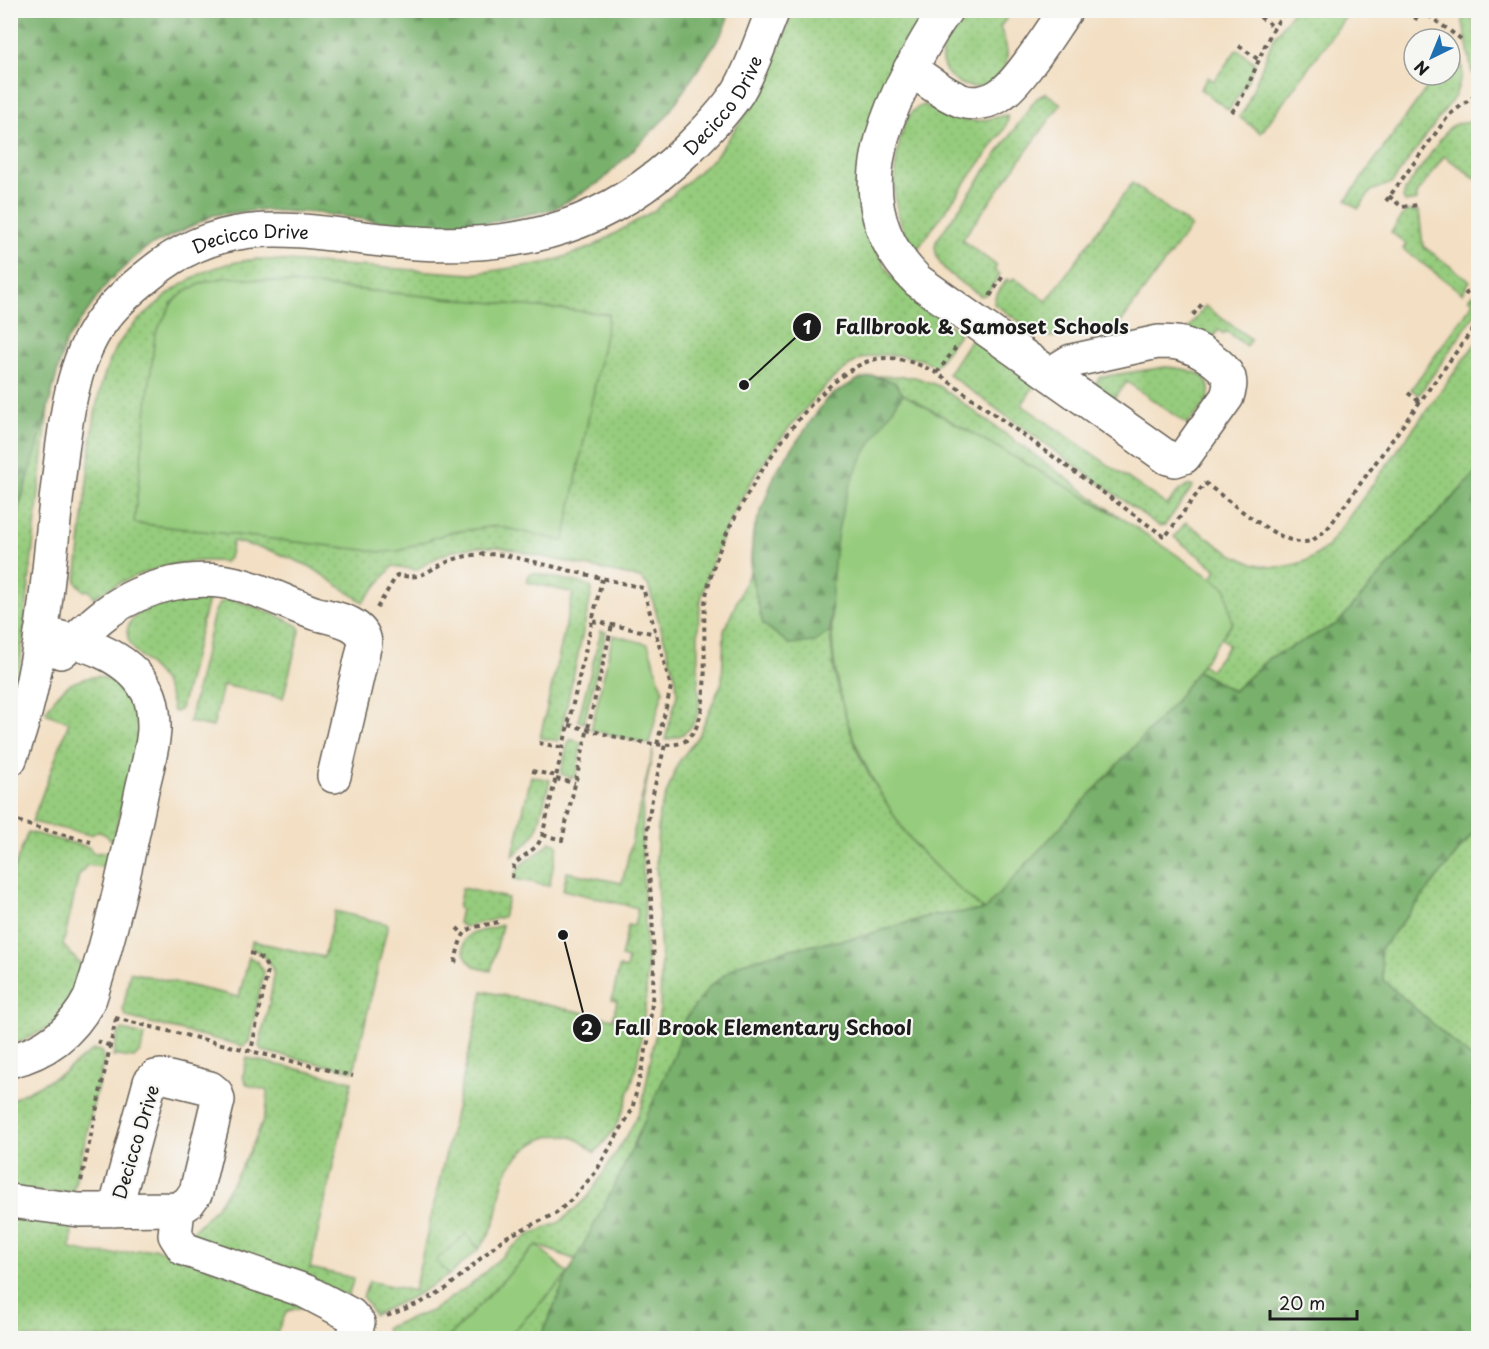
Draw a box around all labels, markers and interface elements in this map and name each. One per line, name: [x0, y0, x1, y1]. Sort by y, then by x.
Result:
north arrow: [1402, 27, 1462, 87]
street label: Decicco Drive: [676, 51, 768, 161]
text: N: [1408, 56, 1434, 82]
street label: Decicco Drive: [187, 216, 310, 259]
callout: Fallbrook & Samoset Schools: [792, 308, 1141, 346]
text: Fallbrook & Samoset Schools: [835, 311, 1129, 341]
text: 1: [803, 313, 812, 340]
callout: Fall Brook Elementary School: [572, 1009, 925, 1047]
text: Fall Brook Elementary School: [614, 1012, 912, 1042]
text: 2: [581, 1014, 594, 1041]
street label: Decicco Drive: [105, 1081, 165, 1203]
scale bar: [1270, 1283, 1357, 1321]
text: 20 m: [1279, 1289, 1325, 1316]

